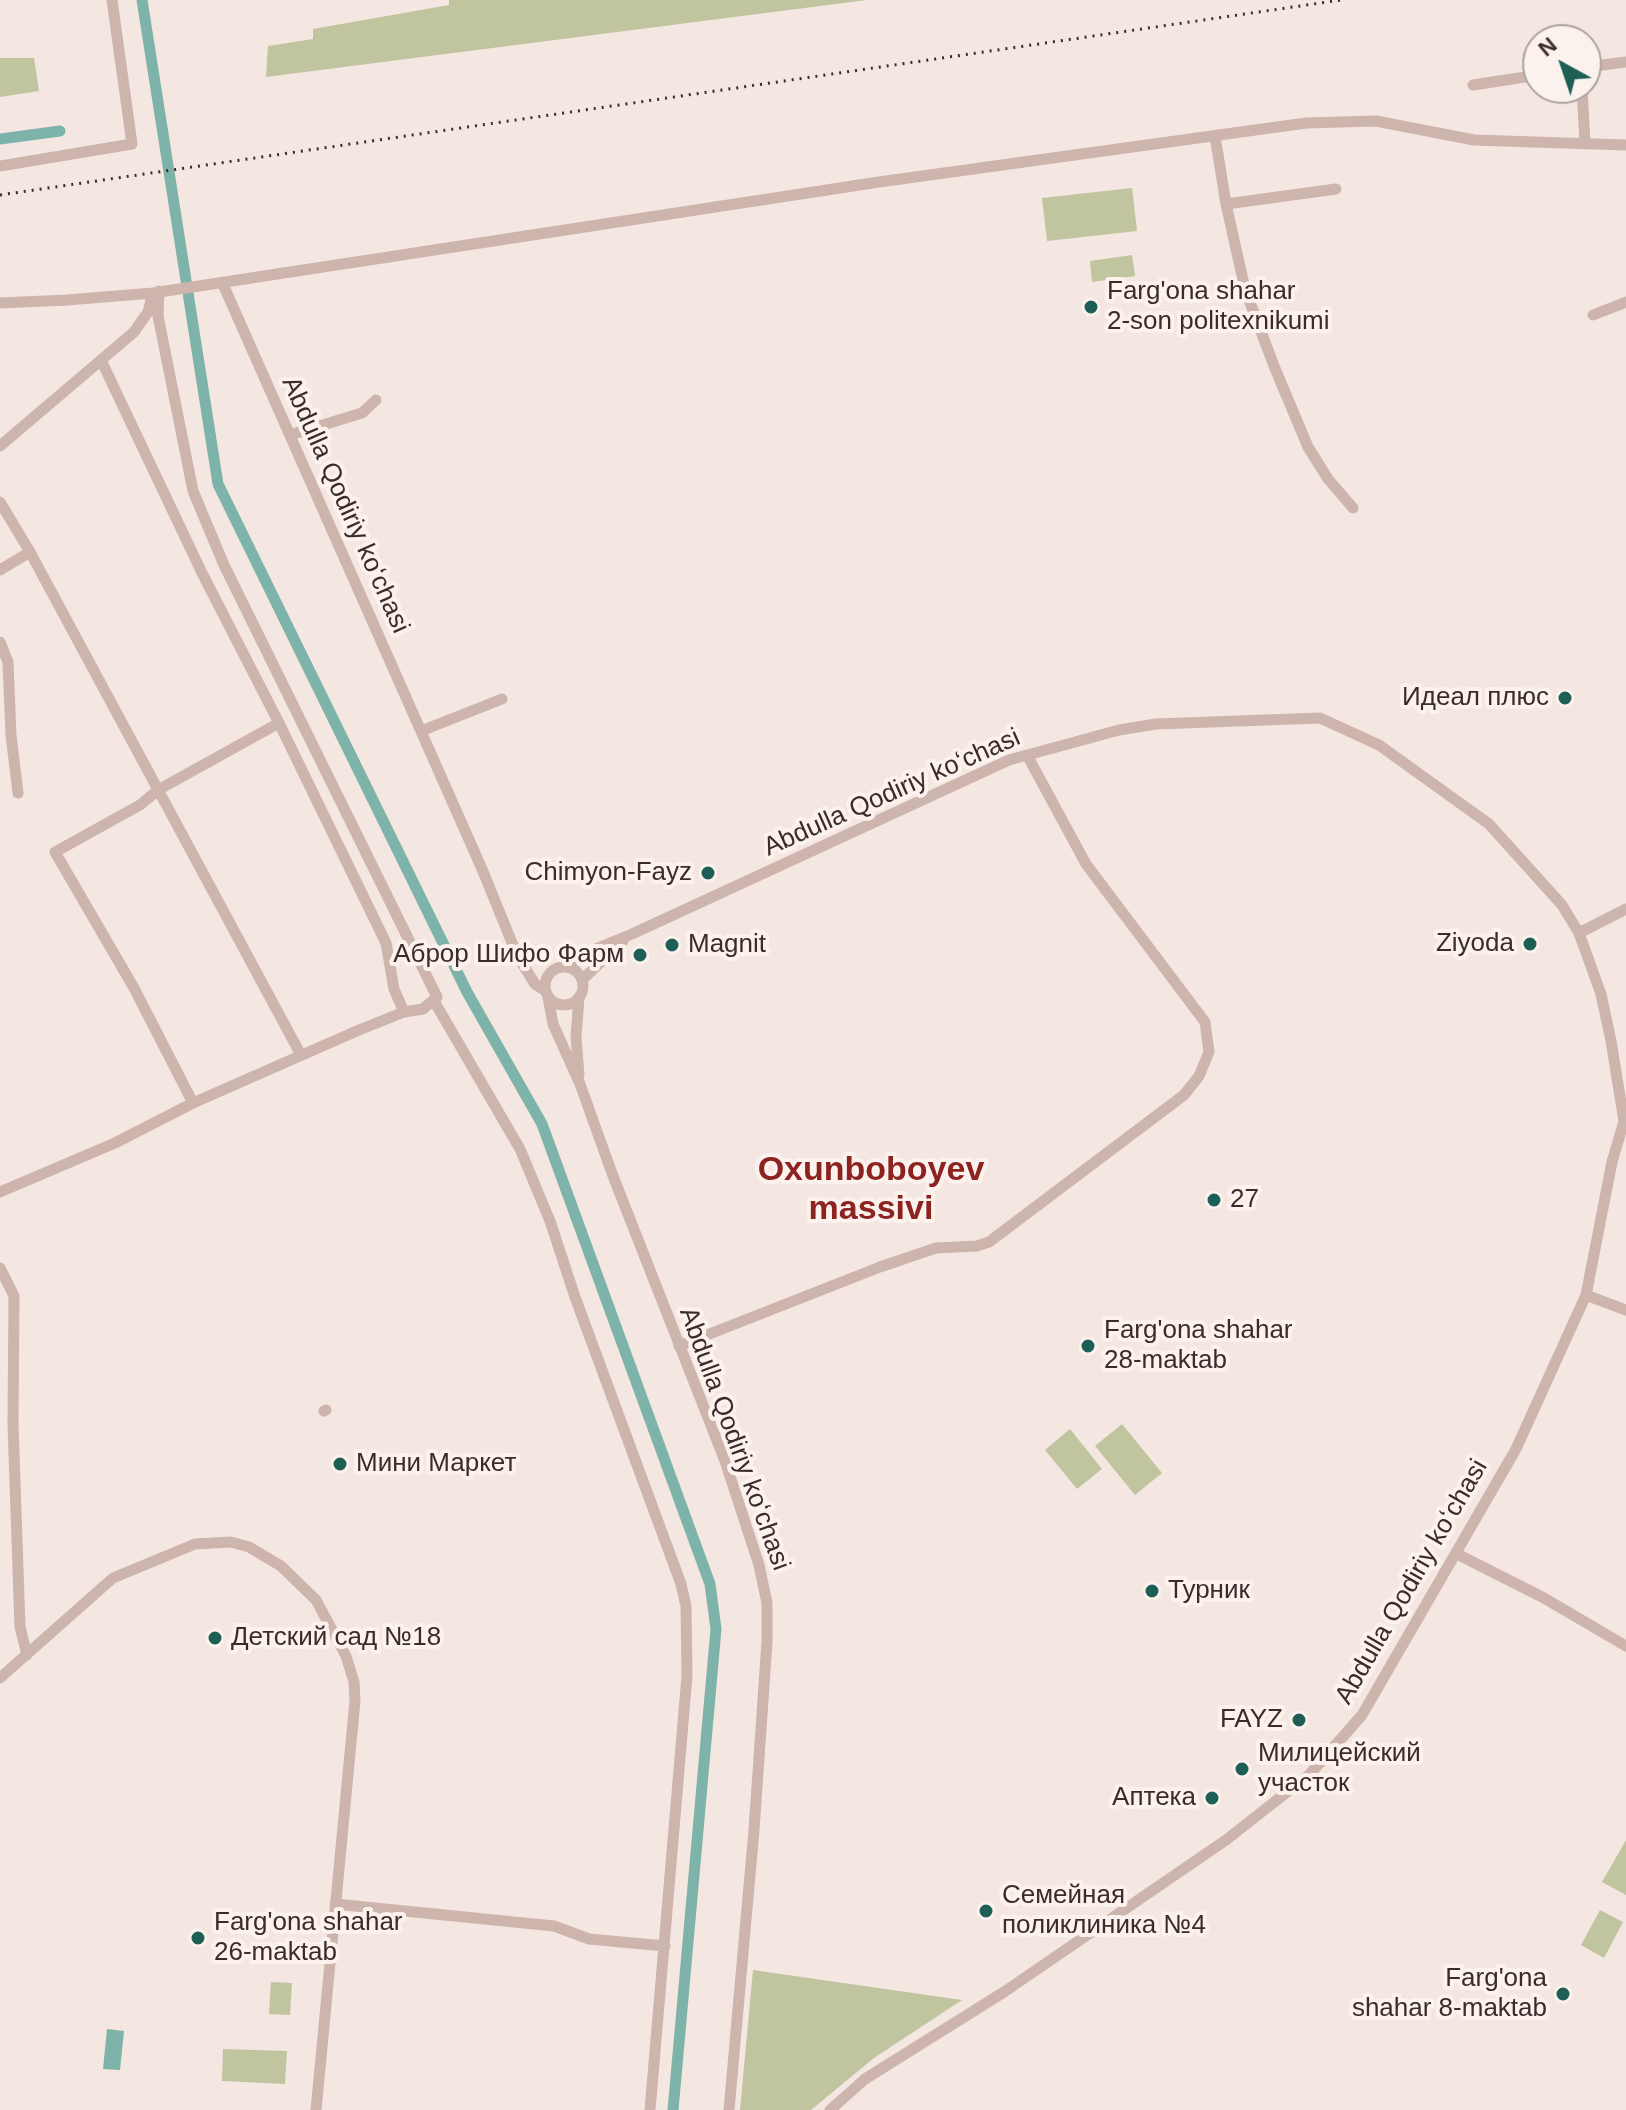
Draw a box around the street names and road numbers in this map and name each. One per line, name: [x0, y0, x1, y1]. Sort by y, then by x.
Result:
street label: Abdulla Qodiriy koʻchasi: [274, 372, 416, 638]
street label: Abdulla Qodiriy koʻchasi: [759, 722, 1025, 864]
street label: Abdulla Qodiriy koʻchasi: [672, 1303, 796, 1575]
street label: Abdulla Qodiriy koʻchasi: [1329, 1454, 1495, 1710]

